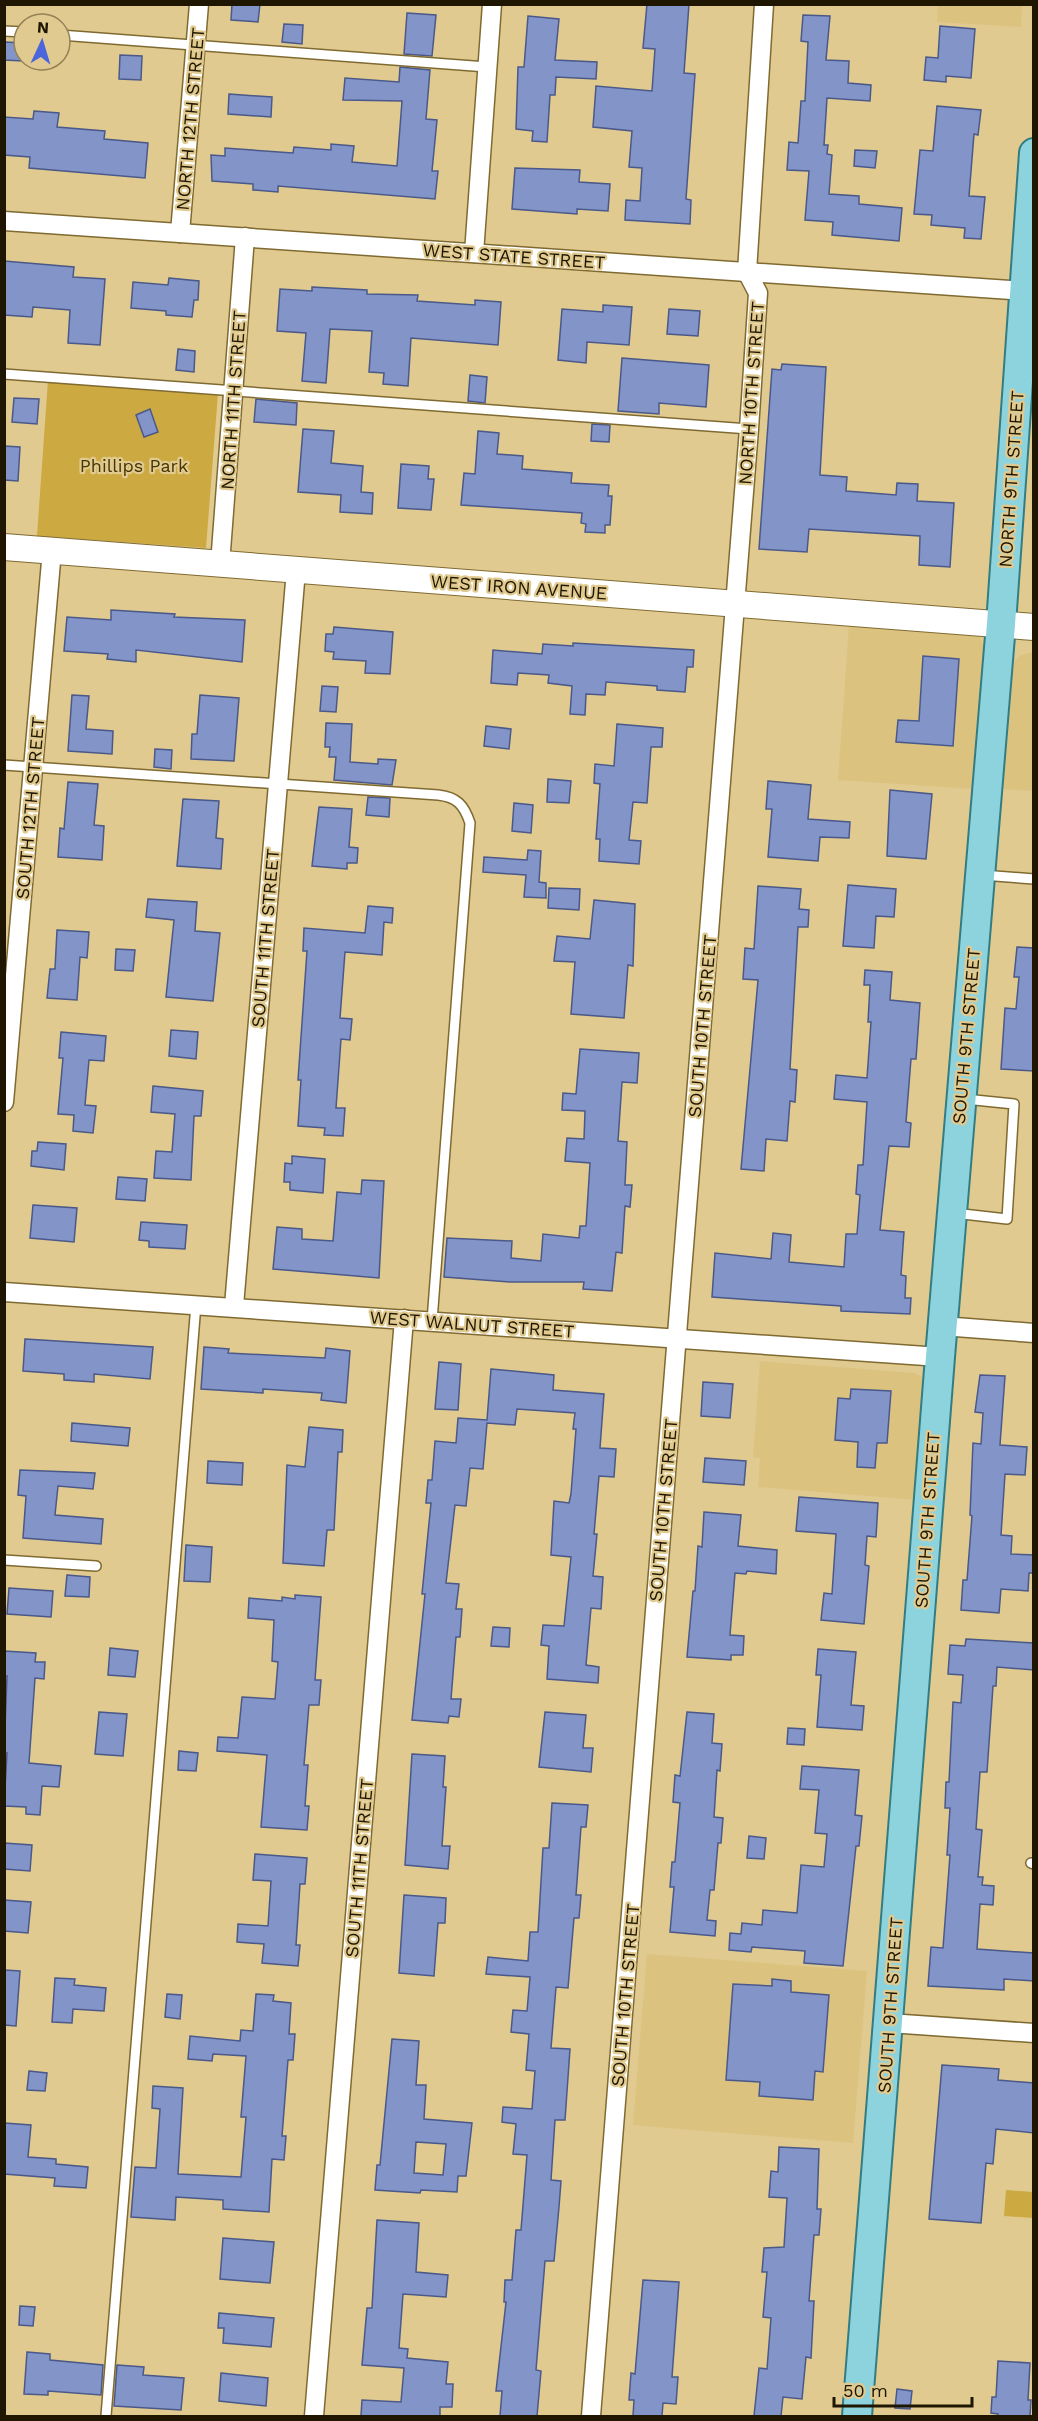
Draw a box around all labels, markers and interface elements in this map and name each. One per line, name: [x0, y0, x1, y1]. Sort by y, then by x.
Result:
north arrow: [12, 12, 72, 72]
text: N: [36, 18, 50, 37]
street label: NORTH 12TH STREET: [172, 27, 208, 211]
street label: WEST STATE STREET: [422, 239, 606, 273]
street label: NORTH 10TH STREET: [734, 300, 768, 486]
street label: NORTH 11TH STREET: [216, 309, 250, 491]
street label: NORTH 9TH STREET: [994, 390, 1028, 568]
park label: Phillips Park: [80, 455, 188, 476]
street label: WEST IRON AVENUE: [430, 570, 608, 604]
street label: SOUTH 12TH STREET: [12, 716, 48, 900]
street label: SOUTH 11TH STREET: [247, 848, 283, 1028]
street label: SOUTH 10TH STREET: [684, 933, 720, 1118]
street label: SOUTH 9TH STREET: [948, 947, 984, 1125]
street label: WEST WALNUT STREET: [369, 1306, 575, 1342]
street label: SOUTH 10TH STREET: [645, 1417, 681, 1602]
street label: SOUTH 9TH STREET: [910, 1431, 944, 1609]
street label: SOUTH 11TH STREET: [341, 1778, 377, 1958]
street label: SOUTH 10TH STREET: [607, 1902, 643, 2087]
street label: SOUTH 9TH STREET: [873, 1916, 907, 2094]
scale bar: [834, 2370, 972, 2408]
text: 50 m: [843, 2380, 888, 2401]

